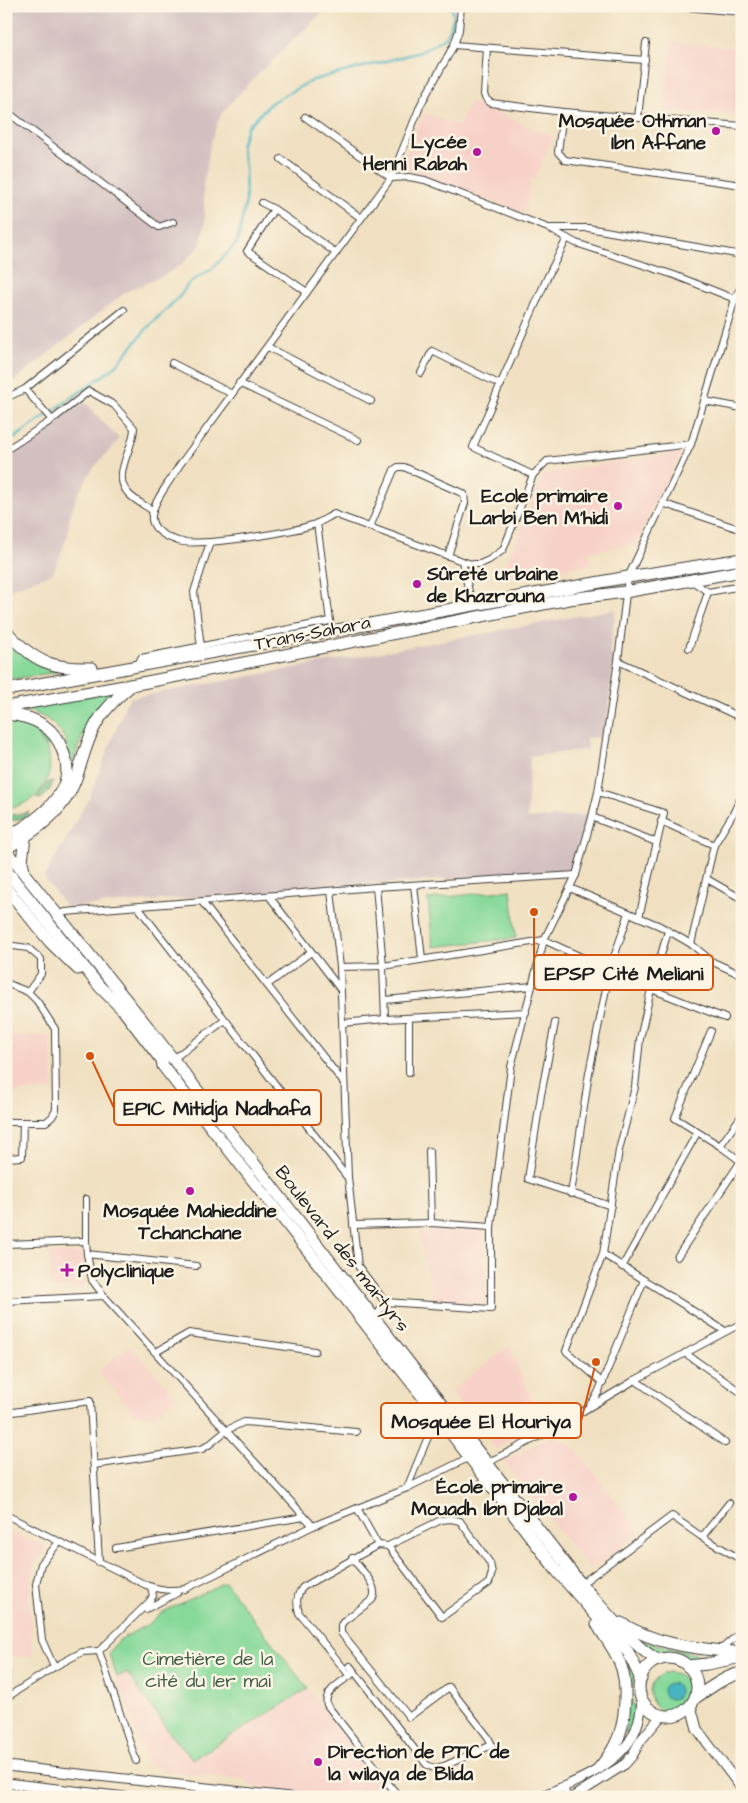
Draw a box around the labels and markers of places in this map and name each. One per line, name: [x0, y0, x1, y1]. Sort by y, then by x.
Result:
place label: Mosquée Othman Ibn Affane: [559, 108, 707, 157]
marker: Mosquée Othman Ibn Affane: [710, 125, 722, 137]
place label: Lycée Henni Rabah: [363, 129, 468, 178]
marker: Lycée Henni Rabah: [471, 146, 483, 158]
place label: Ecole primaire Larbi Ben M'hidi: [469, 483, 609, 532]
marker: Ecole primaire Larbi Ben M'hidi: [612, 500, 624, 512]
place label: Sûreté urbaine de Khazrouna: [426, 561, 559, 610]
marker: Sûreté urbaine de Khazrouna: [411, 578, 423, 590]
callout: EPSP Cité Meliani: [534, 955, 713, 990]
callout: EPIC Mitidja Nadhafa: [114, 1090, 321, 1125]
marker: Mosquée Mahieddine Tchanchane: [184, 1185, 196, 1197]
place label: Mosquée Mahieddine Tchanchane: [103, 1198, 278, 1247]
place label: Polyclinique: [78, 1258, 175, 1286]
marker: Polyclinique: [60, 1263, 74, 1277]
callout: Mosquée El Houriya: [381, 1403, 581, 1438]
place label: École primaire Mouadh Ibn Djabal: [411, 1474, 564, 1523]
marker: École primaire Mouadh Ibn Djabal: [567, 1491, 579, 1503]
place label: Direction de PTIC de la wilaya de Blida: [328, 1739, 511, 1789]
marker: Direction de PTIC de la wilaya de Blida: [312, 1756, 324, 1768]

